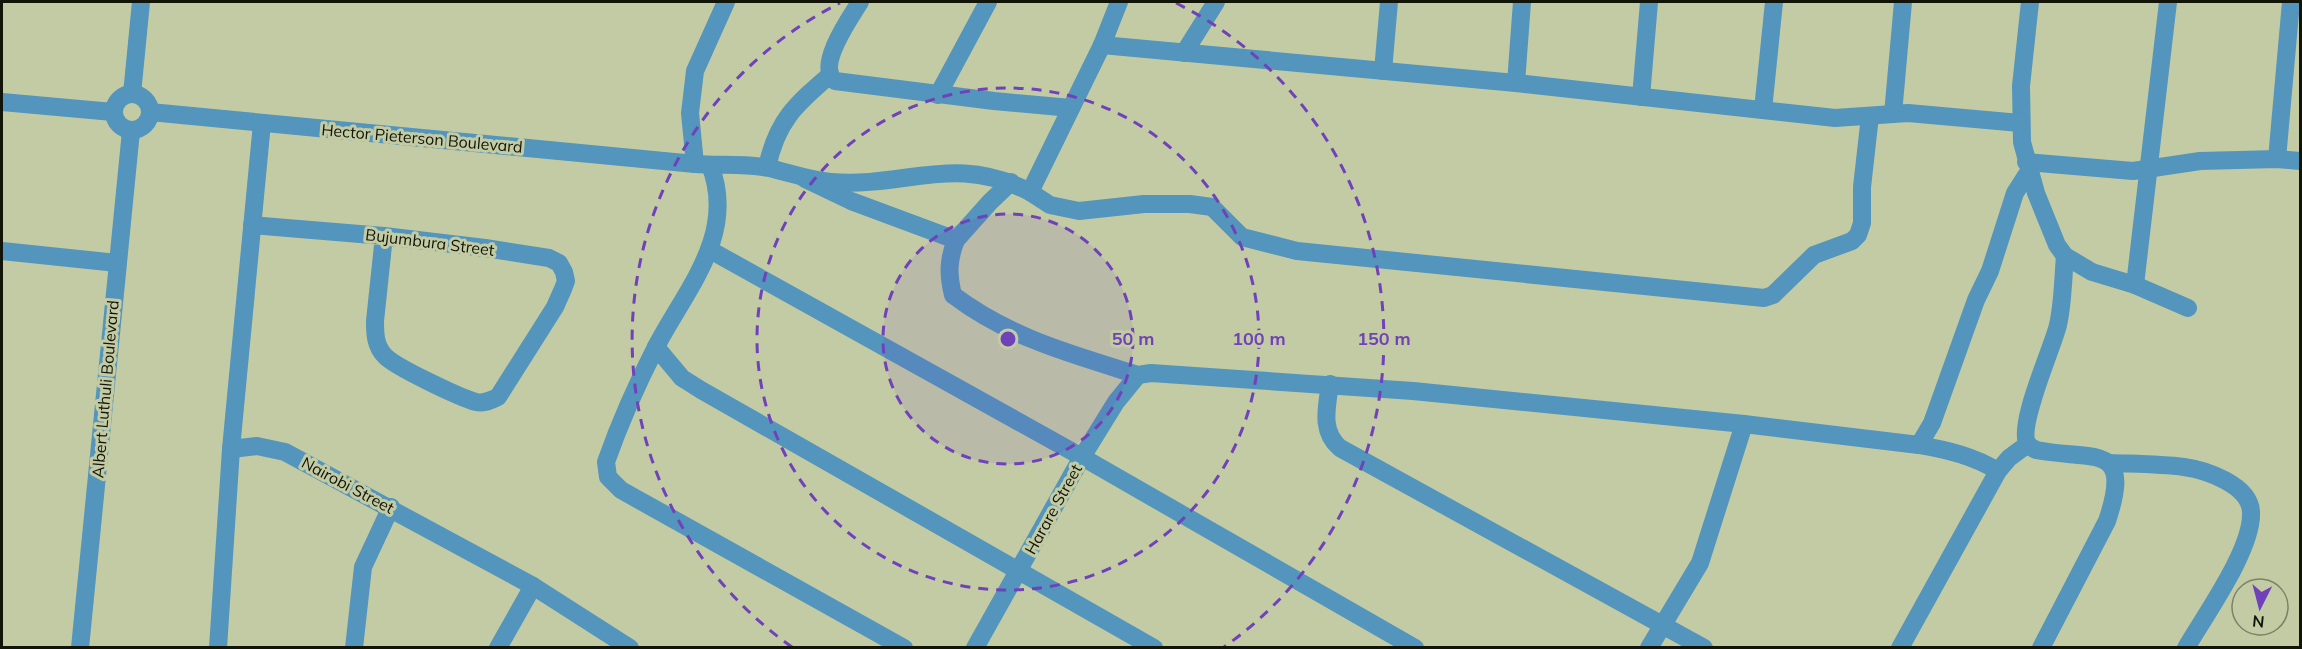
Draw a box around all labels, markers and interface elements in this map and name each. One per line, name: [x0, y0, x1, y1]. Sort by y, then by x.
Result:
street label: Hector Pieterson Boulevard: [321, 119, 523, 157]
street label: Bujumbura Street: [364, 224, 496, 260]
street label: Albert Luthuli Boulevard: [87, 299, 123, 479]
text: 50 m: [1112, 327, 1154, 350]
text: 100 m: [1232, 327, 1286, 350]
text: 150 m: [1357, 327, 1411, 350]
centre of rings: [998, 329, 1018, 349]
street label: Nairobi Street: [298, 452, 398, 518]
street label: Harare Street: [1020, 460, 1086, 558]
north arrow: [2230, 577, 2290, 637]
text: N: [2251, 611, 2265, 632]

